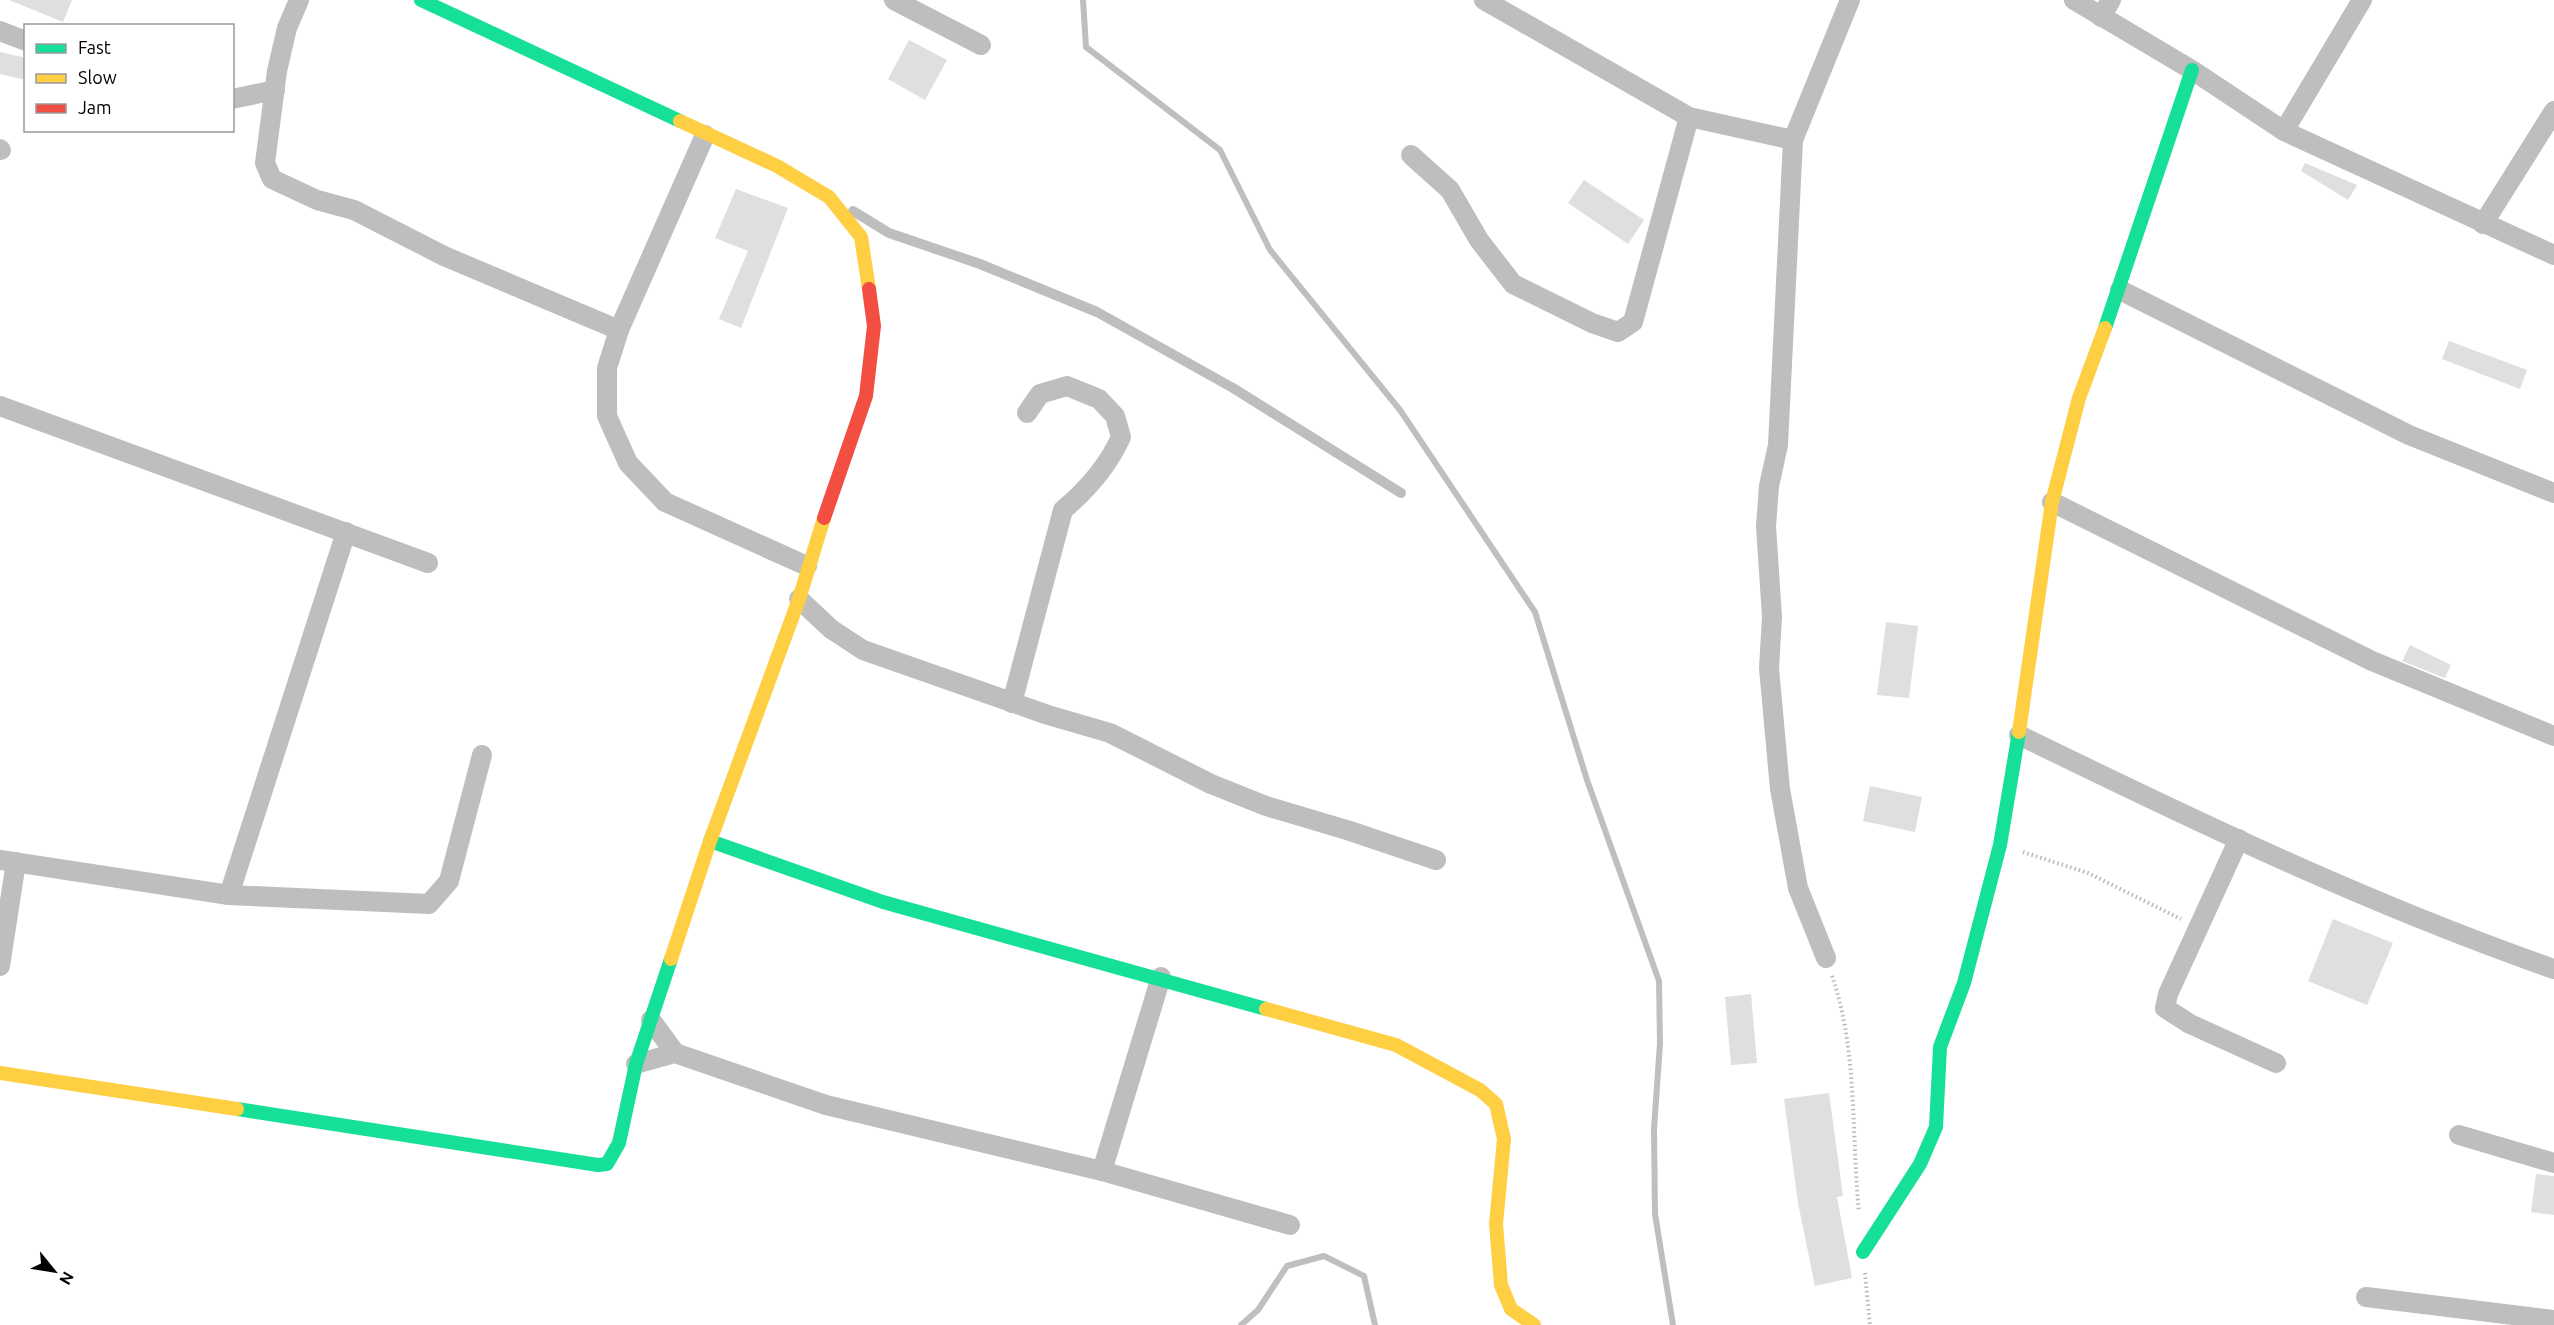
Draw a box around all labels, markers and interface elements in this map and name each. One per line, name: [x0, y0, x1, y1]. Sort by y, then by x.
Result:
legend: [24, 24, 234, 132]
text: Fast: [78, 37, 111, 57]
text: Slow: [78, 67, 117, 87]
text: Jam: [78, 97, 112, 117]
north arrow: [24, 1241, 84, 1301]
text: N: [56, 1269, 78, 1288]

